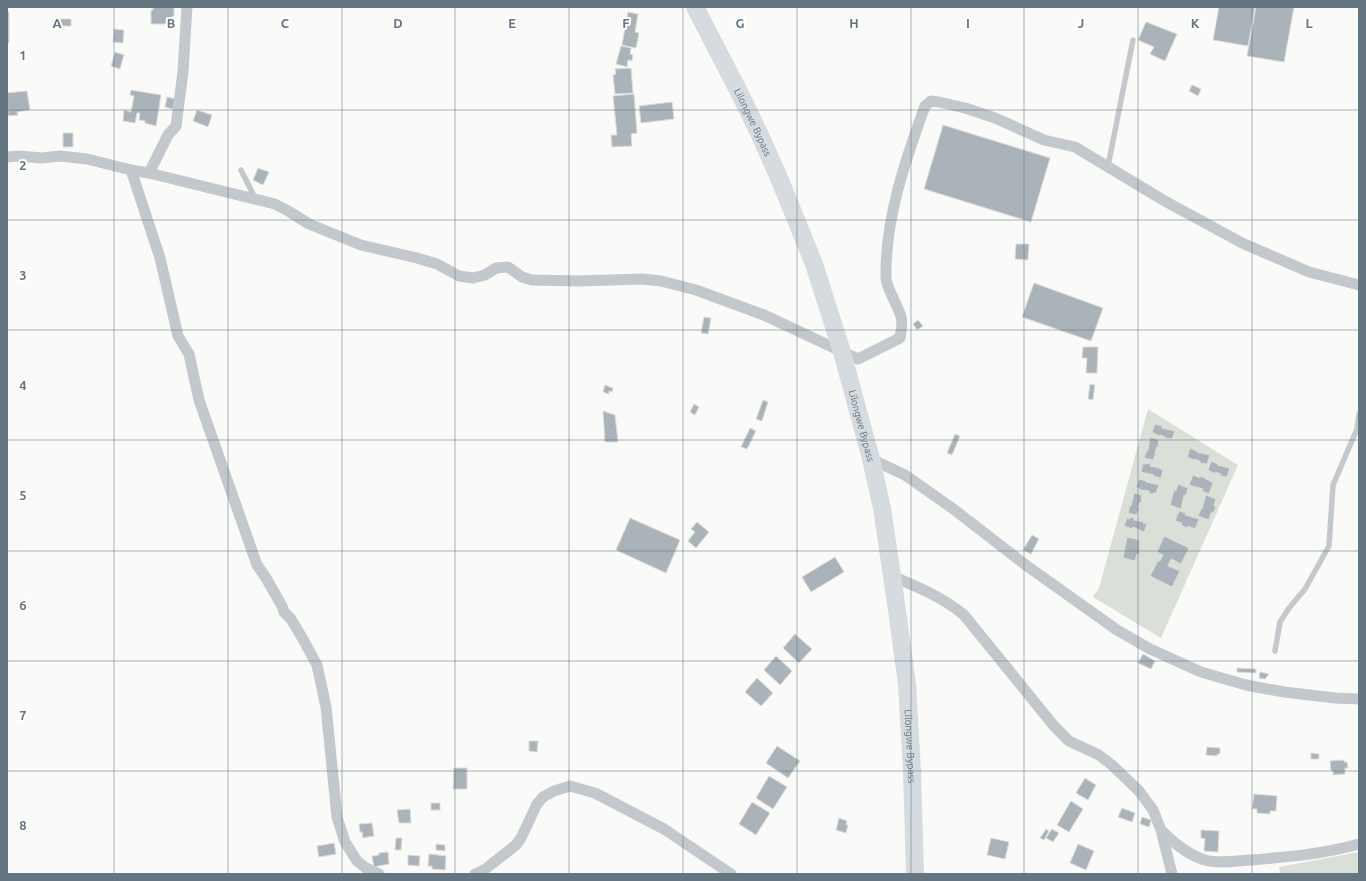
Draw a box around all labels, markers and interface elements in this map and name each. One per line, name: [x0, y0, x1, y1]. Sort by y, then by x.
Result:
text: A: [52, 16, 62, 30]
text: B: [167, 16, 176, 30]
text: C: [281, 16, 290, 30]
text: D: [393, 16, 403, 30]
text: E: [508, 16, 516, 30]
text: F: [622, 16, 630, 30]
text: G: [736, 16, 745, 30]
text: H: [849, 16, 859, 30]
text: I: [966, 16, 970, 30]
text: J: [1078, 16, 1084, 30]
text: K: [1191, 16, 1200, 30]
text: L: [1305, 16, 1313, 30]
text: 1: [19, 48, 27, 62]
street label: Lilongwe Bypass: [732, 86, 774, 158]
text: 2: [19, 158, 27, 172]
text: 3: [19, 268, 27, 282]
text: 4: [19, 378, 27, 392]
street label: Lilongwe Bypass: [847, 388, 877, 462]
text: 5: [19, 488, 27, 502]
text: 6: [19, 598, 27, 612]
text: 7: [19, 708, 27, 722]
street label: Lilongwe Bypass: [903, 709, 918, 783]
text: 8: [19, 818, 27, 832]

